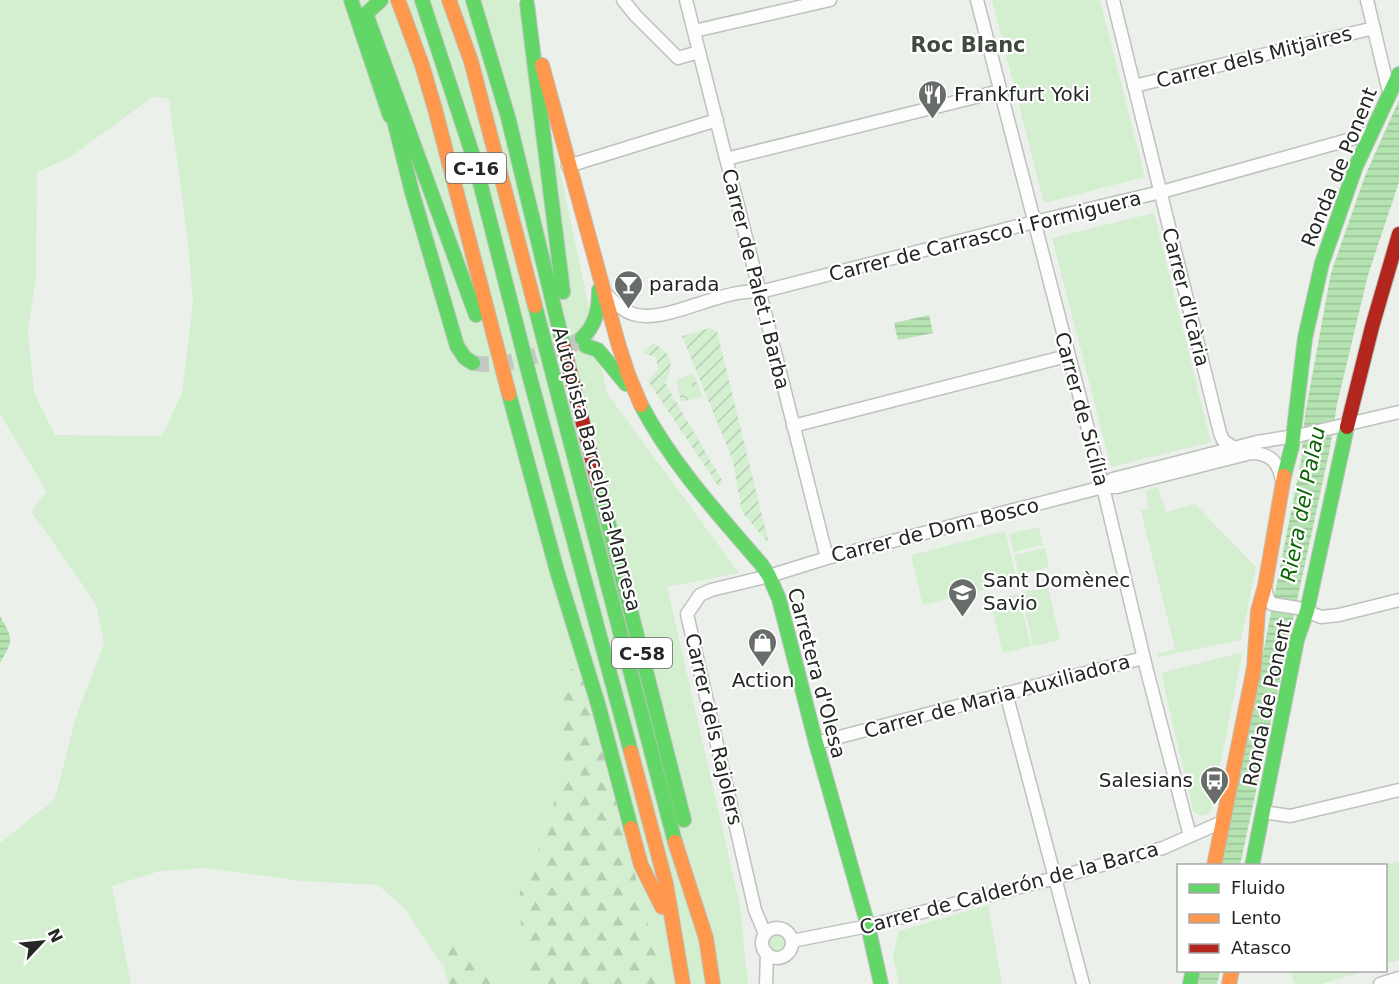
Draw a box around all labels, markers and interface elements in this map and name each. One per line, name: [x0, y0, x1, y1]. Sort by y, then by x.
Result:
street label: Carrer dels Mitjaires: [1154, 21, 1354, 93]
district label: Roc Blanc: [910, 33, 1026, 57]
restaurant icon: Frankfurt Yoki: [917, 78, 949, 120]
place label: Frankfurt Yoki: [954, 82, 1090, 106]
street label: Ronda de Ponent: [1296, 84, 1382, 250]
road number: C-16: [446, 153, 506, 183]
street label: Carrer de Palet i Barba: [717, 166, 795, 392]
street label: Carrer de Carrasco i Formiguera: [827, 186, 1143, 286]
street label: Carrer d'Icària: [1157, 225, 1215, 369]
bar icon: parada: [612, 268, 644, 310]
place label: parada: [649, 272, 719, 296]
street label: Autopista Barcelona-Manresa: [547, 324, 647, 614]
street label: Carrer de Sicília: [1050, 329, 1114, 489]
water label: Riera del Palau: [1276, 424, 1330, 584]
street label: Carrer de Dom Bosco: [829, 493, 1041, 567]
place label: Sant Domènec Savio: [983, 568, 1130, 615]
school or university icon: Sant Domènec Savio: [946, 576, 978, 618]
street label: Carretera d'Olesa: [783, 585, 851, 761]
street label: Ronda de Ponent: [1238, 617, 1296, 788]
shop icon: Action: [747, 626, 779, 668]
street label: Carrer dels Rajolers: [680, 631, 748, 827]
road number: C-58: [612, 638, 672, 668]
street label: Carrer de Maria Auxiliadora: [861, 649, 1133, 743]
place label: Action: [732, 668, 794, 692]
bus stop icon: Salesians: [1198, 764, 1230, 806]
place label: Salesians: [1099, 768, 1193, 792]
street label: Carrer de Calderón de la Barca: [857, 836, 1161, 940]
legend: [1177, 864, 1387, 972]
text: Fluido: [1231, 877, 1285, 898]
text: Lento: [1231, 907, 1281, 928]
north arrow: [12, 912, 72, 972]
text: N: [44, 925, 67, 946]
text: Atasco: [1231, 937, 1291, 958]

